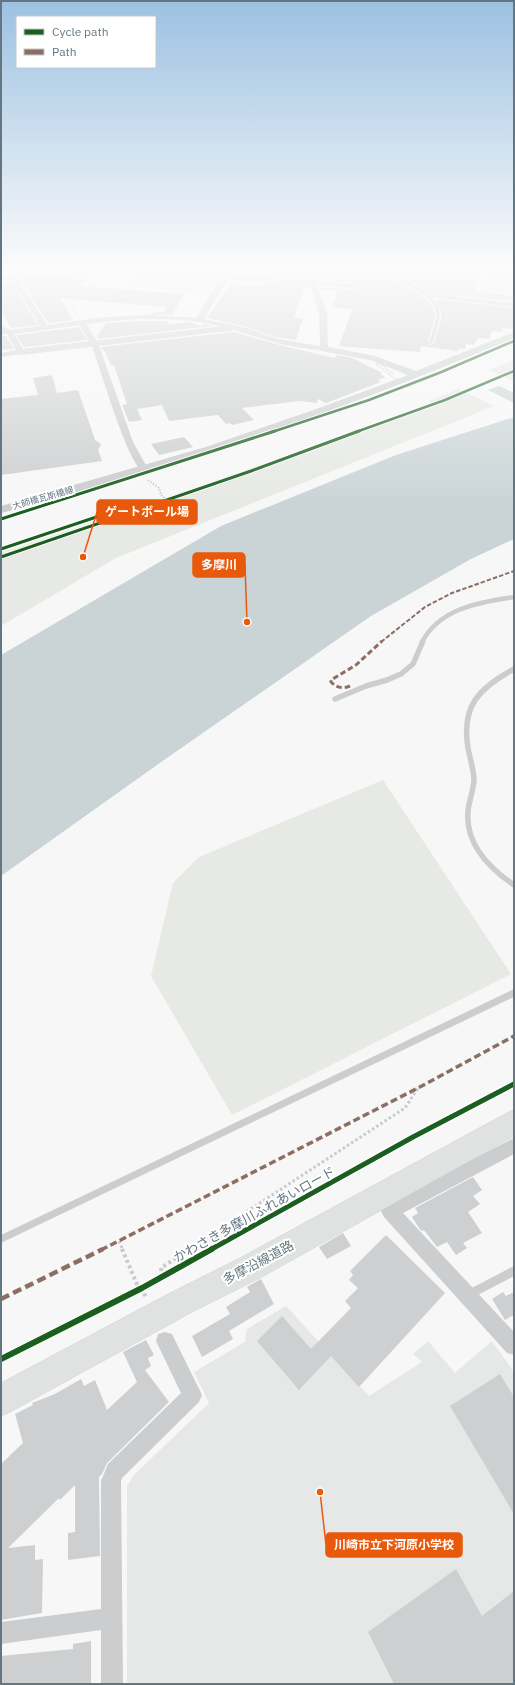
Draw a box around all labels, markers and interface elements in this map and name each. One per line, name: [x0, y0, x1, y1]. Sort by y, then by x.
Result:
legend: [16, 16, 156, 68]
text: Cycle path: [52, 24, 109, 39]
text: Path: [52, 44, 77, 59]
street label: 大師橋瓦斯橋線: [11, 483, 76, 511]
callout: ゲートボール場: [97, 500, 197, 524]
text: ゲートボール場: [105, 504, 189, 519]
callout: 多摩川: [193, 553, 245, 577]
text: 多摩川: [201, 557, 237, 572]
street label: かわさき多摩川ふれあいロード: [171, 1163, 338, 1266]
street label: 多摩沿線道路: [220, 1237, 297, 1288]
callout: 川崎市立下河原小学校: [326, 1533, 462, 1557]
text: 川崎市立下河原小学校: [334, 1537, 454, 1552]

